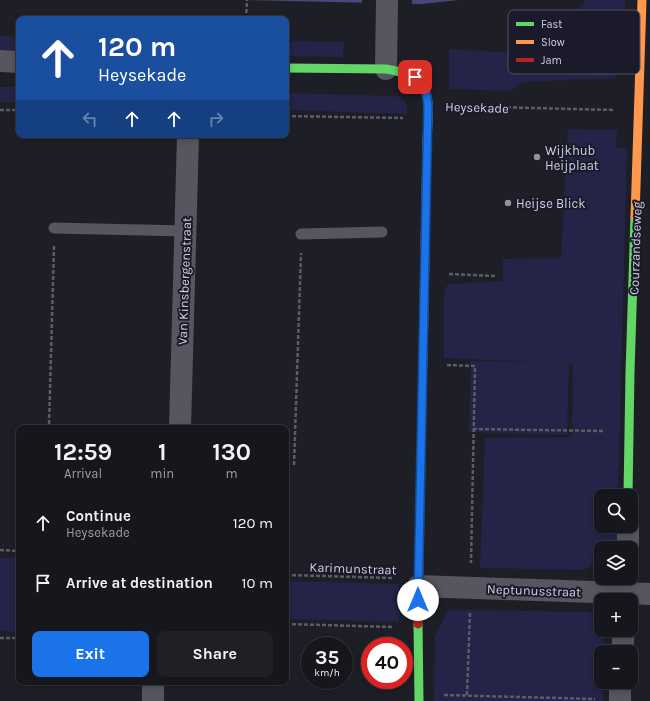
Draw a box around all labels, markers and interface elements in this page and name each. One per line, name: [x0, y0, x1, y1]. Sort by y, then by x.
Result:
legend: [508, 10, 640, 74]
text: Fast: [541, 18, 562, 31]
text: 120 m: [98, 30, 176, 63]
icon: ahead: [32, 32, 84, 84]
text: Slow: [541, 36, 565, 49]
text: Jam: [541, 54, 562, 67]
pin: [398, 60, 432, 94]
text: Heysekade: [98, 64, 186, 86]
icon: arrive: [404, 66, 426, 88]
street label: Heysekade: [445, 99, 509, 116]
icon: left: [79, 108, 101, 130]
icon: ahead: [121, 108, 143, 130]
icon: ahead: [163, 108, 185, 130]
icon: right: [205, 108, 227, 130]
place label: Wijkhub Heijplaat: [545, 143, 599, 173]
marker: Wijkhub Heijplaat: [532, 152, 542, 162]
place label: Heijse Blick: [516, 196, 586, 211]
marker: Heijse Blick: [503, 198, 513, 208]
street label: Courzandseweg: [626, 200, 645, 295]
street label: Van Kinsbergenstraat: [175, 217, 194, 345]
text: 12:59: [54, 438, 112, 466]
text: 1: [158, 438, 167, 466]
text: 130: [212, 438, 251, 466]
text: Arrival: [64, 466, 102, 481]
text: min: [150, 466, 174, 481]
text: m: [225, 466, 238, 481]
map controls: [594, 489, 638, 689]
button: search: [594, 489, 638, 533]
text: Continue: [66, 507, 131, 525]
icon: ahead: [32, 512, 54, 534]
text: 120 m: [233, 514, 273, 532]
text: Heysekade: [66, 525, 130, 540]
button: layers: [594, 541, 638, 585]
street label: Karimunstraat: [309, 559, 397, 578]
icon: arrive: [32, 572, 54, 594]
text: Arrive at destination: [66, 574, 213, 592]
text: 10 m: [242, 574, 273, 592]
position arrow: [397, 579, 439, 621]
street label: Neptunusstraat: [487, 581, 581, 600]
button: +: [594, 593, 638, 637]
button: Exit: [32, 631, 149, 677]
button: Share: [157, 631, 273, 677]
speed limit sign: 40: [361, 637, 413, 689]
button: −: [594, 645, 638, 689]
text: 35: [315, 646, 339, 669]
text: km/h: [314, 667, 340, 679]

